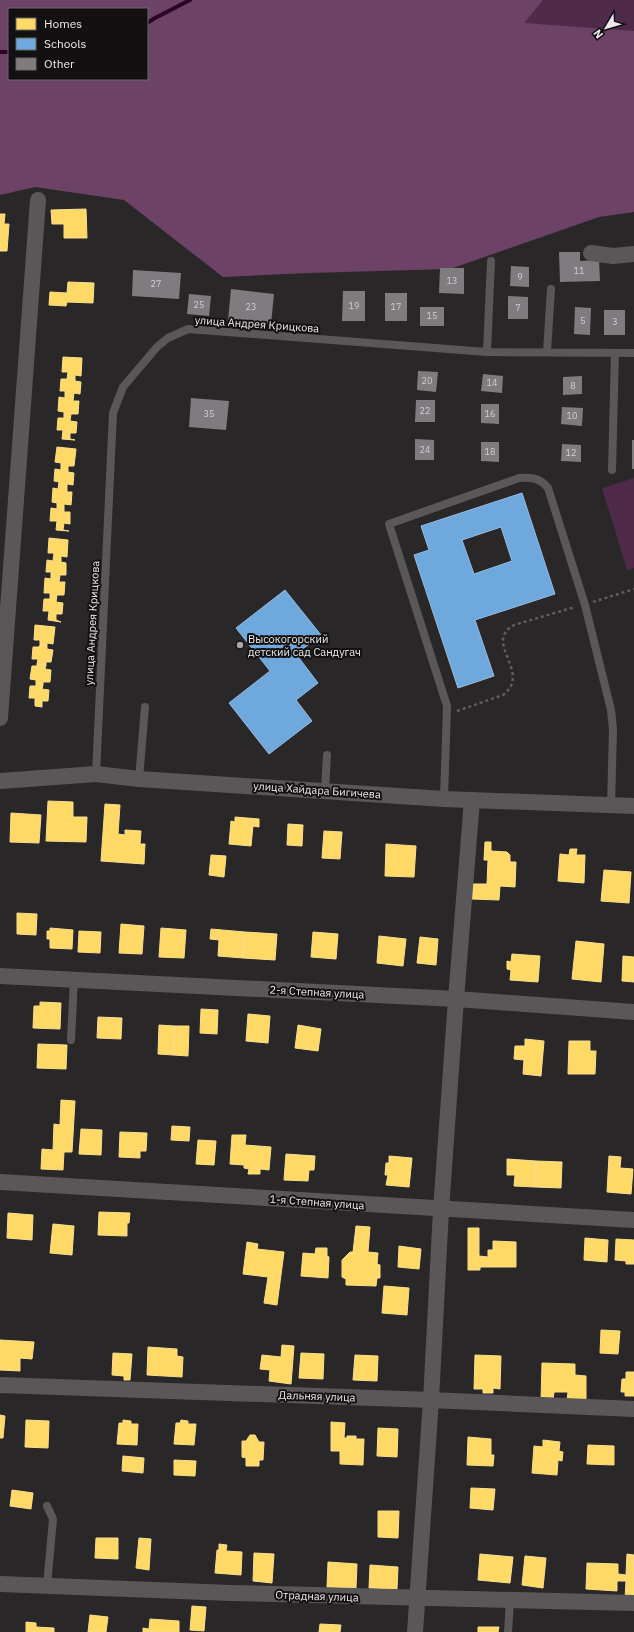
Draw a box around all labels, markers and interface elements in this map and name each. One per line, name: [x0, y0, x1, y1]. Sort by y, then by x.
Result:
legend: [8, 8, 148, 80]
north arrow: [586, 8, 626, 48]
text: Homes: [44, 16, 82, 31]
text: N: [590, 27, 606, 42]
text: Schools: [44, 36, 87, 51]
text: Other: [44, 56, 75, 71]
house number: 11: [574, 265, 584, 276]
house number: 9: [517, 271, 523, 282]
house number: 13: [447, 275, 457, 286]
house number: 27: [151, 278, 161, 289]
house number: 25: [194, 299, 204, 310]
house number: 19: [349, 300, 359, 311]
house number: 23: [246, 301, 256, 312]
house number: 17: [391, 301, 401, 312]
house number: 7: [515, 302, 521, 313]
house number: 15: [427, 310, 437, 321]
street label: улица Андрея Крицкова: [194, 313, 320, 335]
house number: 5: [580, 315, 586, 326]
house number: 3: [612, 316, 618, 327]
house number: 20: [422, 375, 432, 386]
house number: 14: [487, 377, 497, 388]
house number: 8: [570, 380, 576, 391]
house number: 22: [420, 405, 430, 416]
house number: 35: [204, 408, 214, 419]
house number: 16: [485, 408, 495, 419]
house number: 10: [567, 410, 577, 421]
house number: 24: [420, 444, 430, 455]
house number: 18: [485, 446, 495, 457]
house number: 12: [566, 447, 576, 458]
street label: улица Андрея Крицкова: [82, 560, 102, 686]
place label: Высокогорский детский сад Сандугач: [248, 632, 361, 659]
marker: Высокогорский детский сад Сандугач: [235, 640, 245, 650]
street label: улица Хайдара Бигичева: [253, 779, 381, 801]
street label: 2-я Степная улица: [269, 983, 365, 1001]
street label: 1-я Степная улица: [269, 1192, 365, 1212]
street label: Дальняя улица: [278, 1388, 356, 1404]
street label: Отрадная улица: [275, 1588, 359, 1604]

